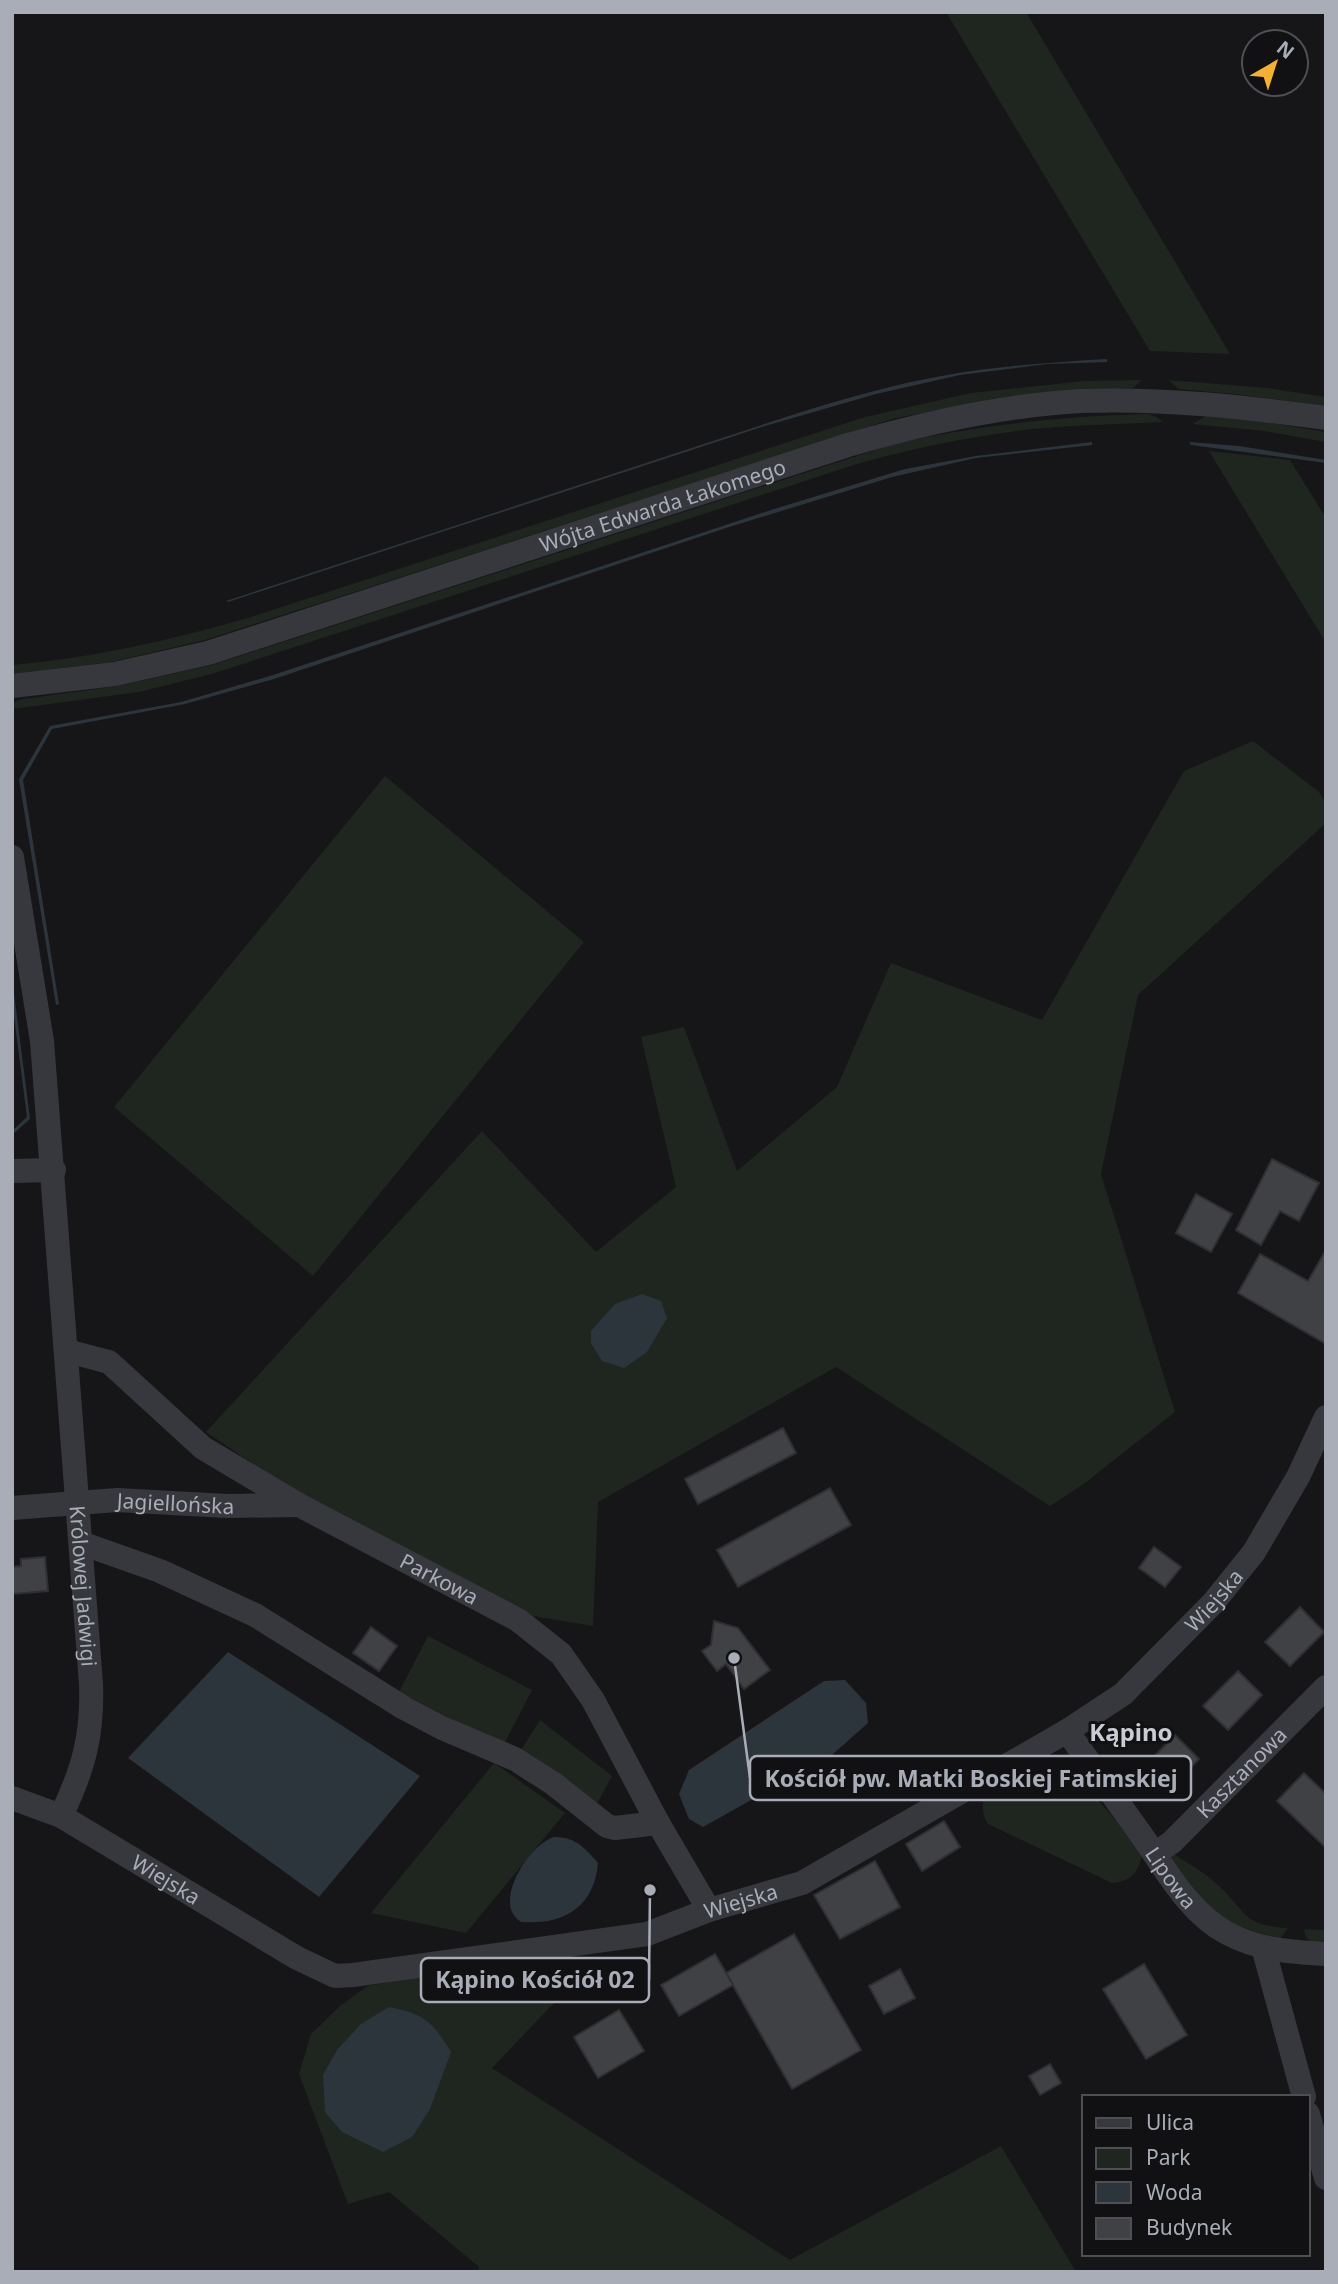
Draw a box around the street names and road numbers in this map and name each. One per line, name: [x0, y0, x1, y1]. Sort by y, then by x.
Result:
street label: Wójta Edwarda Łakomego: [536, 452, 789, 558]
street label: Jagiellońska: [114, 1486, 234, 1520]
street label: Królowej Jadwigi: [63, 1504, 104, 1668]
street label: Parkowa: [395, 1547, 483, 1611]
street label: Wiejska: [1178, 1563, 1249, 1638]
street label: Kasztanowa: [1190, 1721, 1293, 1824]
street label: Lipowa: [1139, 1841, 1203, 1915]
street label: Wiejska: [127, 1848, 206, 1911]
street label: Wiejska: [701, 1877, 781, 1925]

